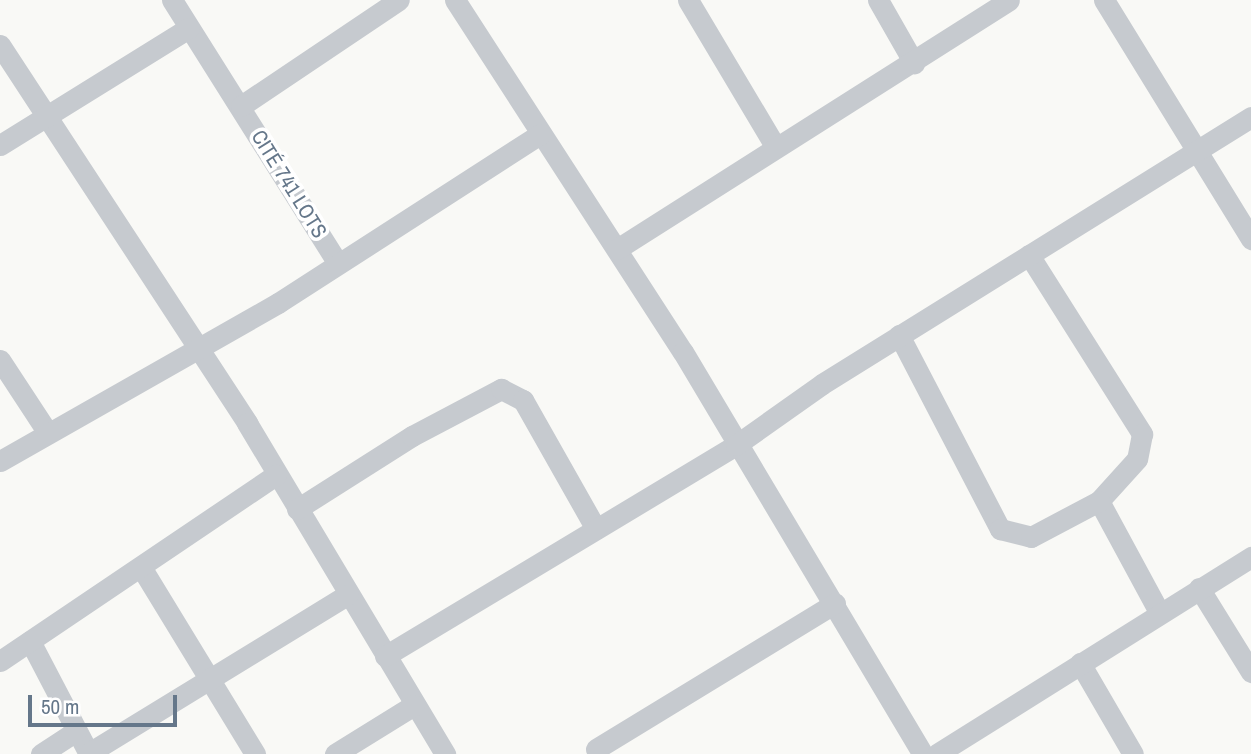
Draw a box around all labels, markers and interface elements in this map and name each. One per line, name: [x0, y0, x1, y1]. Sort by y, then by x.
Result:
street label: CITÉ 741 LOTS: [246, 125, 332, 243]
scale bar: [32, 680, 180, 724]
text: 50 m: [41, 692, 79, 721]

